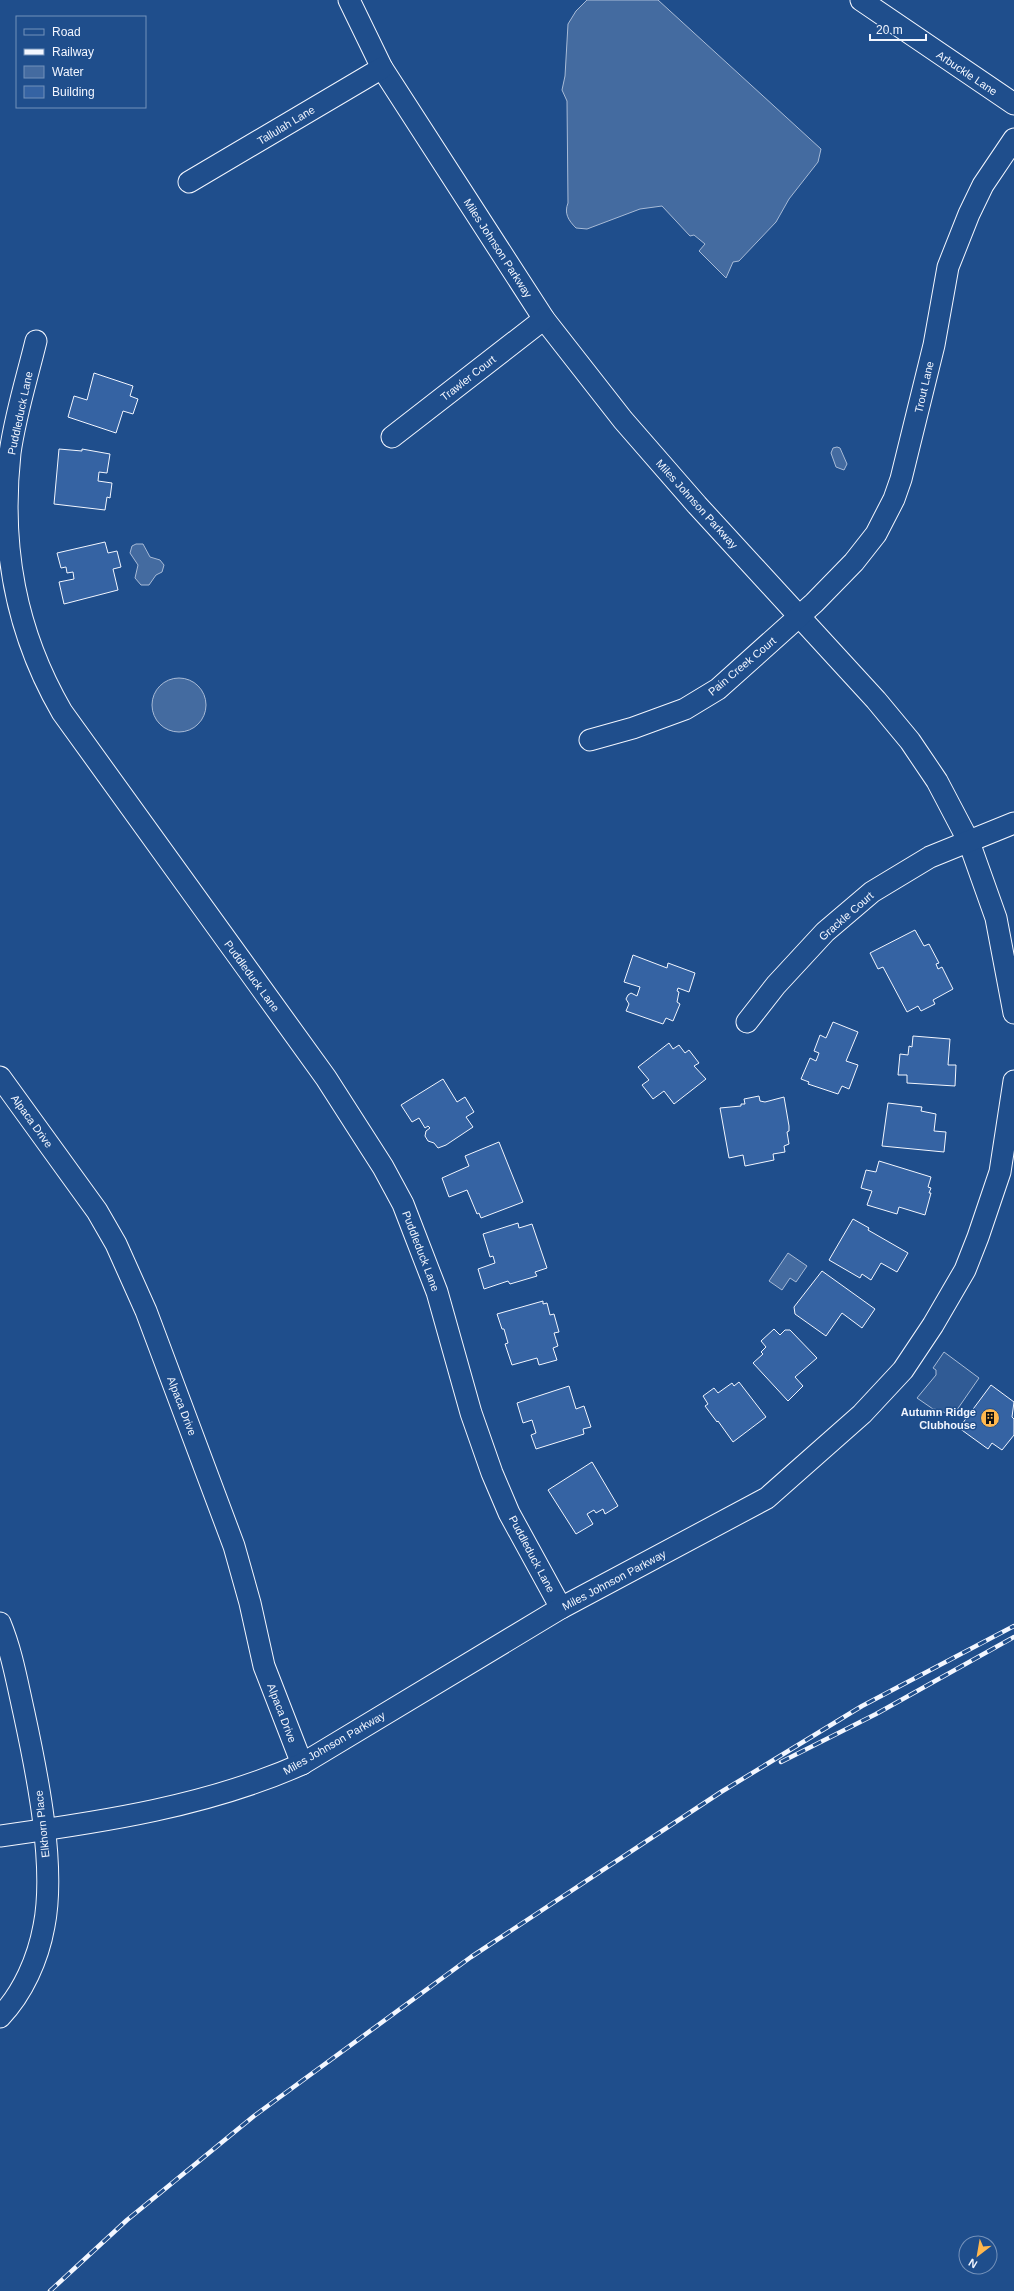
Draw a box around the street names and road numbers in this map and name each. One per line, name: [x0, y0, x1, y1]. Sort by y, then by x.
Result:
street label: Arbuckle Lane: [934, 48, 1000, 98]
street label: Tallulah Lane: [255, 103, 317, 147]
street label: Miles Johnson Parkway: [461, 196, 535, 300]
street label: Trawler Court: [438, 353, 498, 403]
street label: Trout Lane: [912, 360, 936, 414]
street label: Puddleduck Lane: [5, 370, 35, 456]
street label: Miles Johnson Parkway: [654, 457, 740, 551]
street label: Pain Creek Court: [706, 634, 778, 698]
street label: Grackle Court: [816, 889, 876, 943]
street label: Puddleduck Lane: [222, 938, 282, 1014]
street label: Alpaca Drive: [9, 1092, 55, 1150]
street label: Puddleduck Lane: [400, 1209, 442, 1293]
street label: Alpaca Drive: [165, 1375, 199, 1437]
street label: Puddleduck Lane: [507, 1514, 557, 1594]
street label: Miles Johnson Parkway: [560, 1547, 668, 1612]
street label: Alpaca Drive: [265, 1682, 299, 1744]
street label: Miles Johnson Parkway: [281, 1709, 387, 1777]
street label: Elkhorn Place: [32, 1790, 52, 1858]

